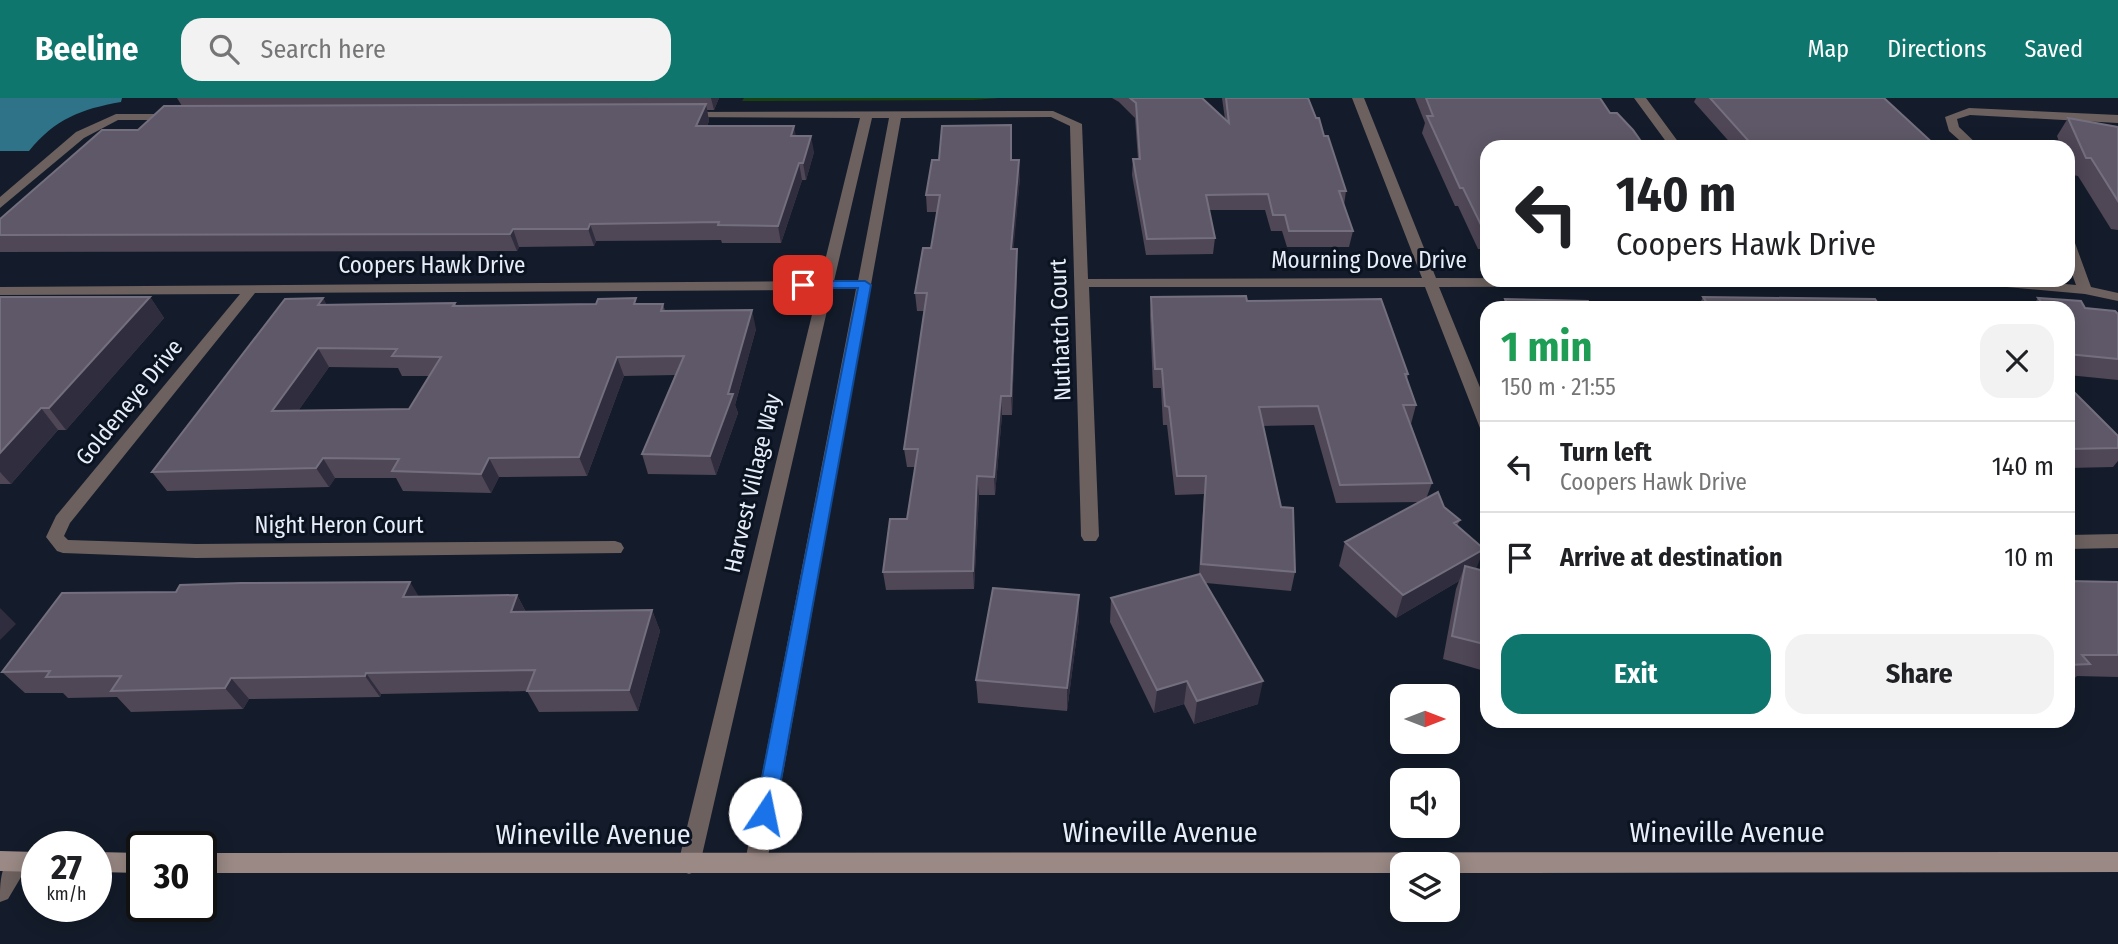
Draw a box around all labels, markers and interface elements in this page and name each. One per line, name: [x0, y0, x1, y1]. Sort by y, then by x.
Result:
search box: [181, 18, 671, 81]
text: Beeline: [35, 29, 139, 69]
icon: search: [205, 30, 243, 68]
text: Search here: [261, 34, 386, 65]
text: Map: [1808, 35, 1849, 63]
text: Directions: [1887, 35, 1986, 63]
text: Saved: [2024, 35, 2083, 63]
text: 140 m: [1616, 165, 1736, 224]
icon: left: [1501, 168, 1592, 259]
text: Coopers Hawk Drive: [1616, 225, 1876, 263]
street label: Mourning Dove Drive: [1271, 246, 1467, 274]
street label: Coopers Hawk Drive: [339, 251, 525, 279]
pin: [773, 255, 833, 315]
street label: Nuthatch Court: [1044, 258, 1076, 402]
icon: arrive: [784, 266, 822, 304]
text: 1 min: [1501, 322, 1592, 372]
button: close: [1980, 324, 2054, 398]
street label: Goldeneye Drive: [70, 333, 188, 471]
text: 150 m · 21:55: [1501, 373, 1616, 401]
street label: Harvest Village Way: [718, 390, 786, 575]
text: Turn left: [1560, 437, 1652, 468]
icon: left: [1501, 448, 1539, 486]
text: 140 m: [1992, 451, 2054, 482]
text: Coopers Hawk Drive: [1560, 468, 1747, 496]
street label: Night Heron Court: [255, 511, 424, 539]
icon: arrive: [1501, 539, 1539, 577]
text: Arrive at destination: [1560, 542, 1783, 573]
text: 10 m: [2004, 542, 2054, 573]
button: Exit: [1501, 634, 1771, 714]
button: Share: [1785, 634, 2054, 714]
north arrow: [1390, 684, 1460, 754]
map controls: [1390, 684, 1460, 922]
button: sound: [1390, 768, 1460, 838]
position arrow: [728, 776, 802, 850]
street label: Wineville Avenue: [1062, 816, 1258, 849]
street label: Wineville Avenue: [1629, 816, 1825, 849]
street label: Wineville Avenue: [495, 818, 691, 851]
speed limit sign: 30: [126, 831, 217, 922]
text: 27: [51, 846, 82, 888]
button: layers: [1390, 852, 1460, 922]
text: km/h: [46, 883, 87, 905]

